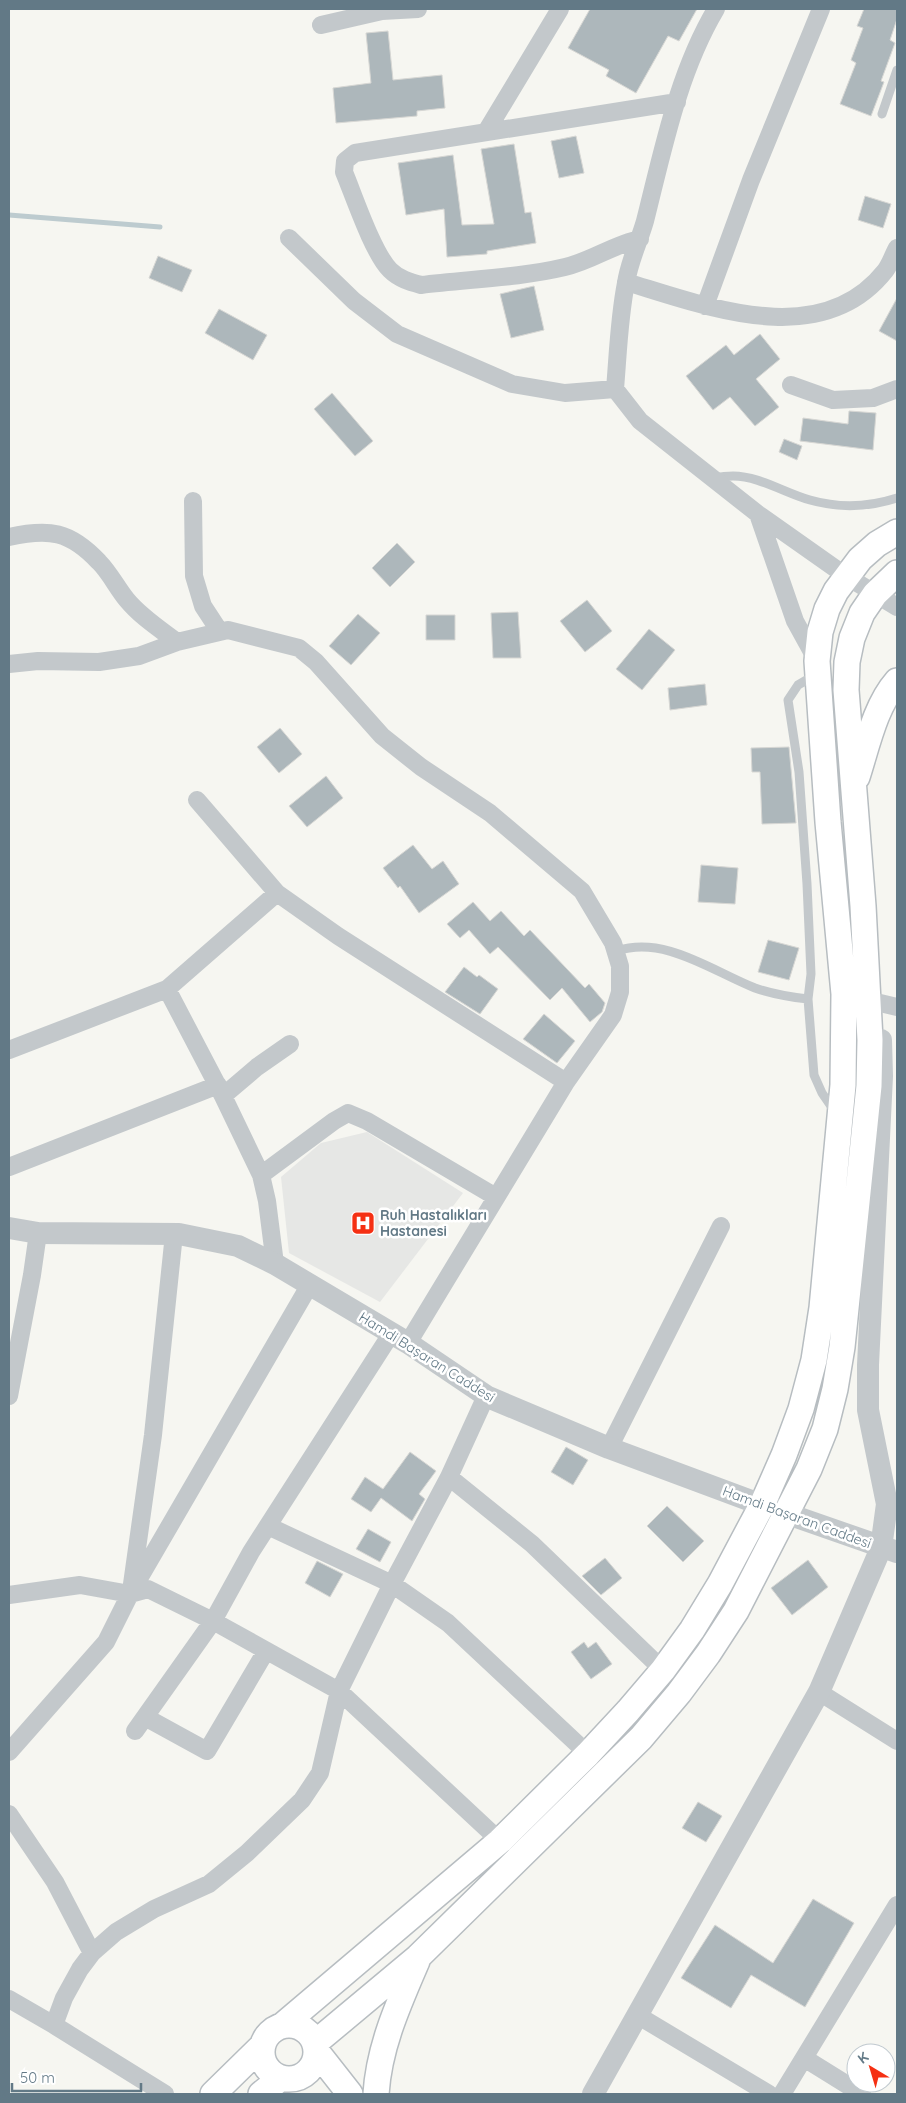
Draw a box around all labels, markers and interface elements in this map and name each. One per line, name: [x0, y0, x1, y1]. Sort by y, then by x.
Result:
place label: Ruh Hastalıkları Hastanesi: [380, 1206, 487, 1240]
hospital icon: Ruh Hastalıkları Hastanesi: [350, 1210, 376, 1236]
street label: Hamdi Başaran Caddesi: [356, 1308, 498, 1406]
street label: Hamdi Başaran Caddesi: [720, 1482, 874, 1552]
north arrow: [846, 2043, 896, 2093]
text: K: [854, 2048, 872, 2068]
scale bar: [12, 2060, 141, 2092]
text: 50 m: [20, 2068, 55, 2087]

